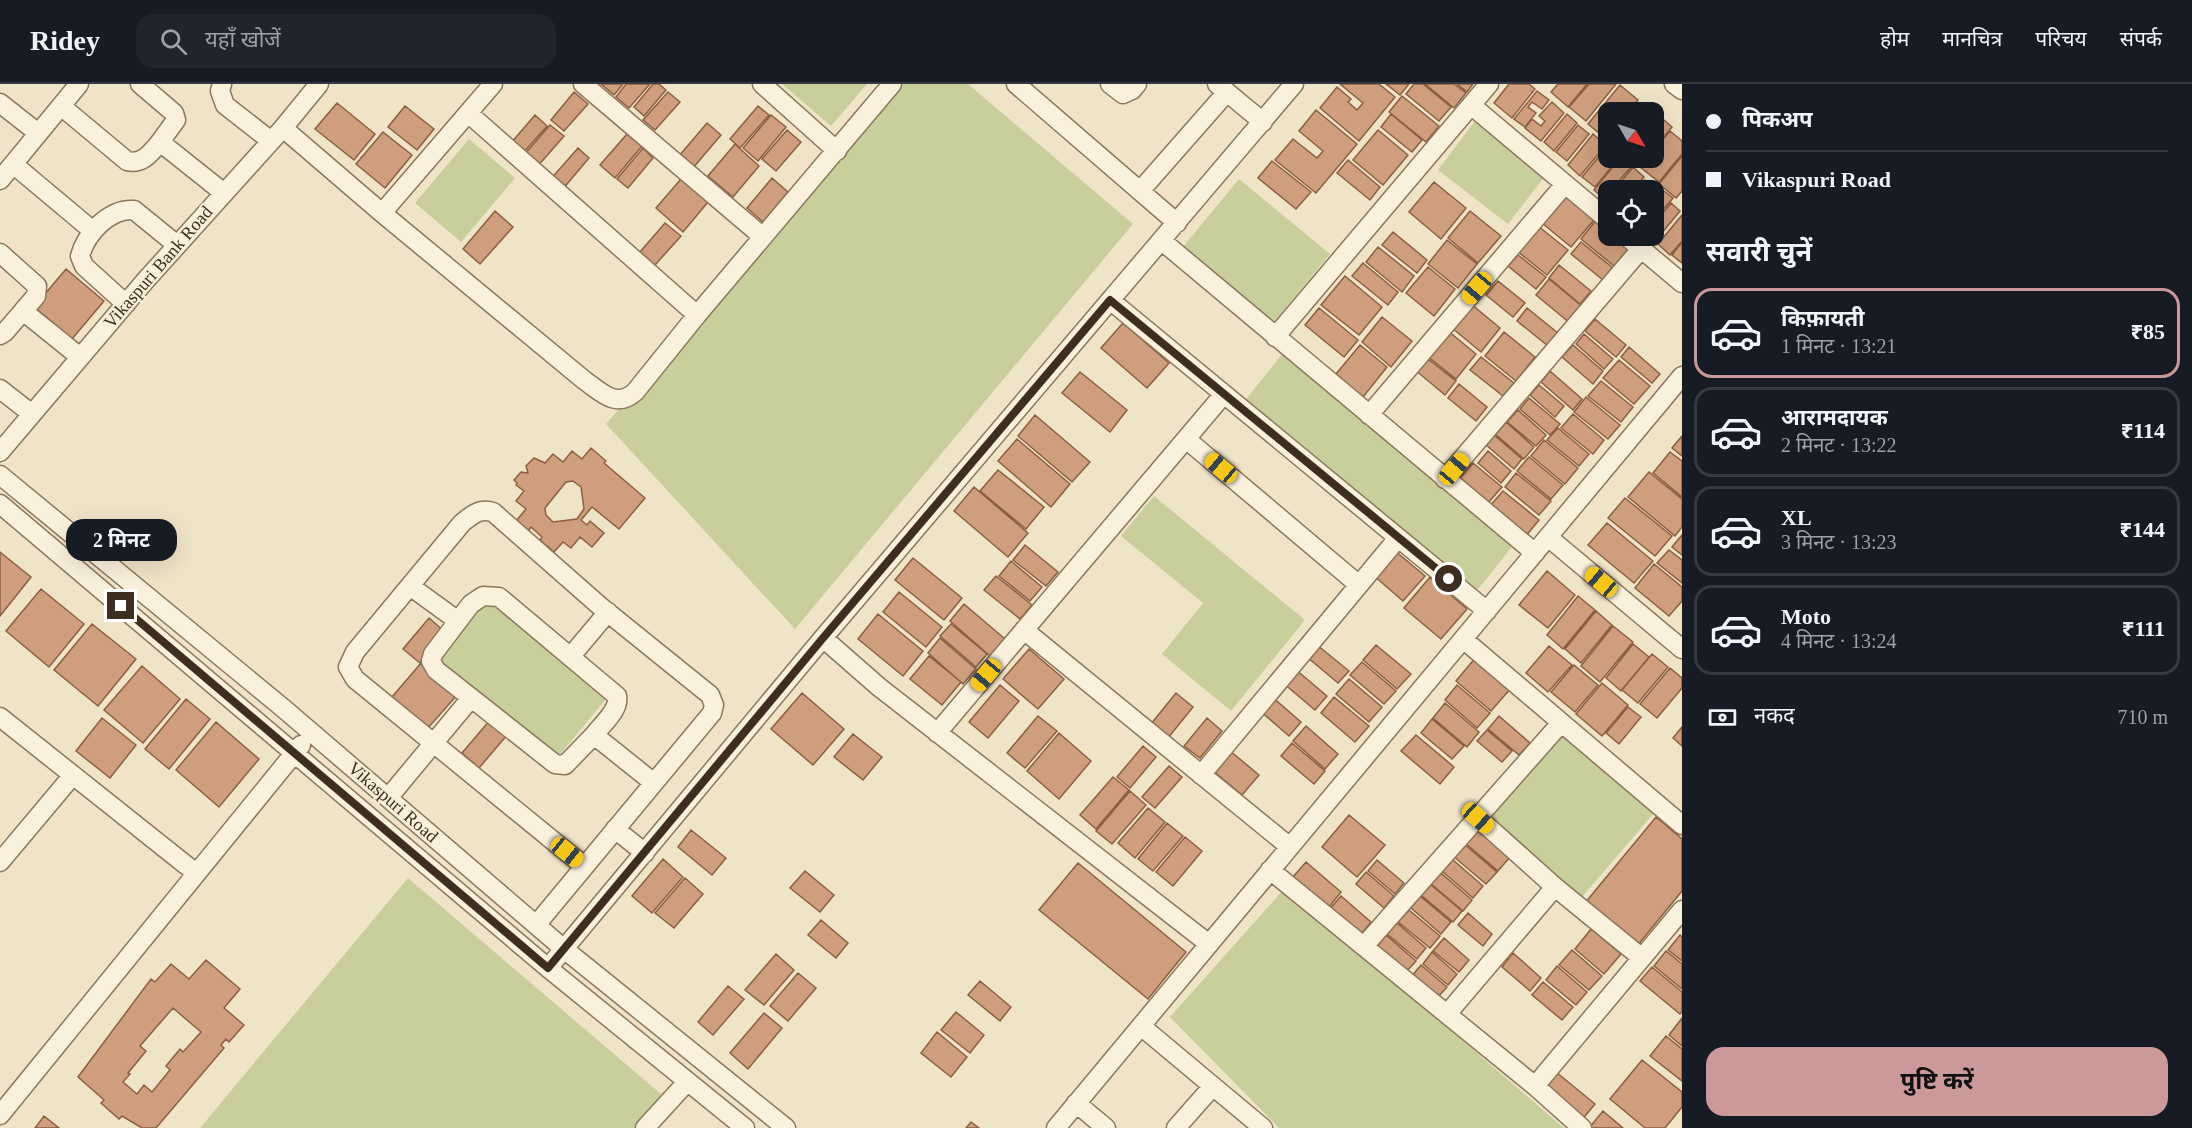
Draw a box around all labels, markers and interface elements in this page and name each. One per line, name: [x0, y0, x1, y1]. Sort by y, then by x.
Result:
search box: [136, 14, 556, 68]
text: Ridey: [30, 25, 100, 56]
icon: search: [157, 25, 190, 58]
text: यहाँ खोजें: [205, 27, 281, 52]
text: होम: [1880, 27, 1909, 51]
text: मानचित्र: [1942, 27, 2002, 51]
text: परिचय: [2035, 27, 2087, 51]
text: संपर्क: [2120, 27, 2162, 51]
north arrow: [1598, 102, 1664, 168]
map controls: [1598, 102, 1664, 246]
text: पिकअप: [1742, 107, 1813, 132]
text: Vikaspuri Road: [1742, 167, 1891, 192]
button: locate: [1598, 180, 1664, 246]
street label: Vikaspuri Bank Road: [100, 202, 216, 332]
text: सवारी चुनें: [1706, 237, 1812, 267]
car: [1459, 268, 1495, 308]
icon: car: [1709, 306, 1763, 360]
text: किफ़ायती: [1781, 306, 1865, 331]
text: ₹85: [2130, 319, 2165, 344]
text: 1 मिनट · 13:21: [1781, 335, 1897, 357]
icon: car: [1709, 405, 1763, 459]
text: आरामदायक: [1781, 405, 1888, 430]
text: ₹114: [2121, 418, 2165, 443]
text: 2 मिनट · 13:22: [1781, 434, 1897, 456]
car: [1436, 449, 1472, 489]
car: [1201, 450, 1241, 486]
icon: car: [1709, 504, 1763, 558]
text: XL: [1781, 505, 1812, 530]
text: ₹144: [2119, 517, 2165, 542]
callout: 2 मिनट: [66, 519, 176, 561]
text: 2 मिनट: [93, 529, 150, 551]
text: 3 मिनट · 13:23: [1781, 531, 1897, 553]
car: [1581, 564, 1621, 600]
route start: [1435, 565, 1462, 592]
route end: [107, 592, 134, 619]
icon: car: [1709, 603, 1763, 657]
text: Moto: [1781, 604, 1831, 629]
text: ₹111: [2122, 616, 2165, 641]
text: 4 मिनट · 13:24: [1781, 630, 1897, 652]
car: [968, 655, 1004, 695]
icon: cash: [1706, 701, 1739, 734]
text: नकद: [1754, 703, 1795, 728]
text: 710 m: [2117, 706, 2168, 728]
street label: Vikaspuri Road: [344, 758, 442, 846]
car: [1459, 799, 1497, 837]
car: [547, 834, 587, 870]
button: पुष्टि करें: [1706, 1047, 2168, 1116]

